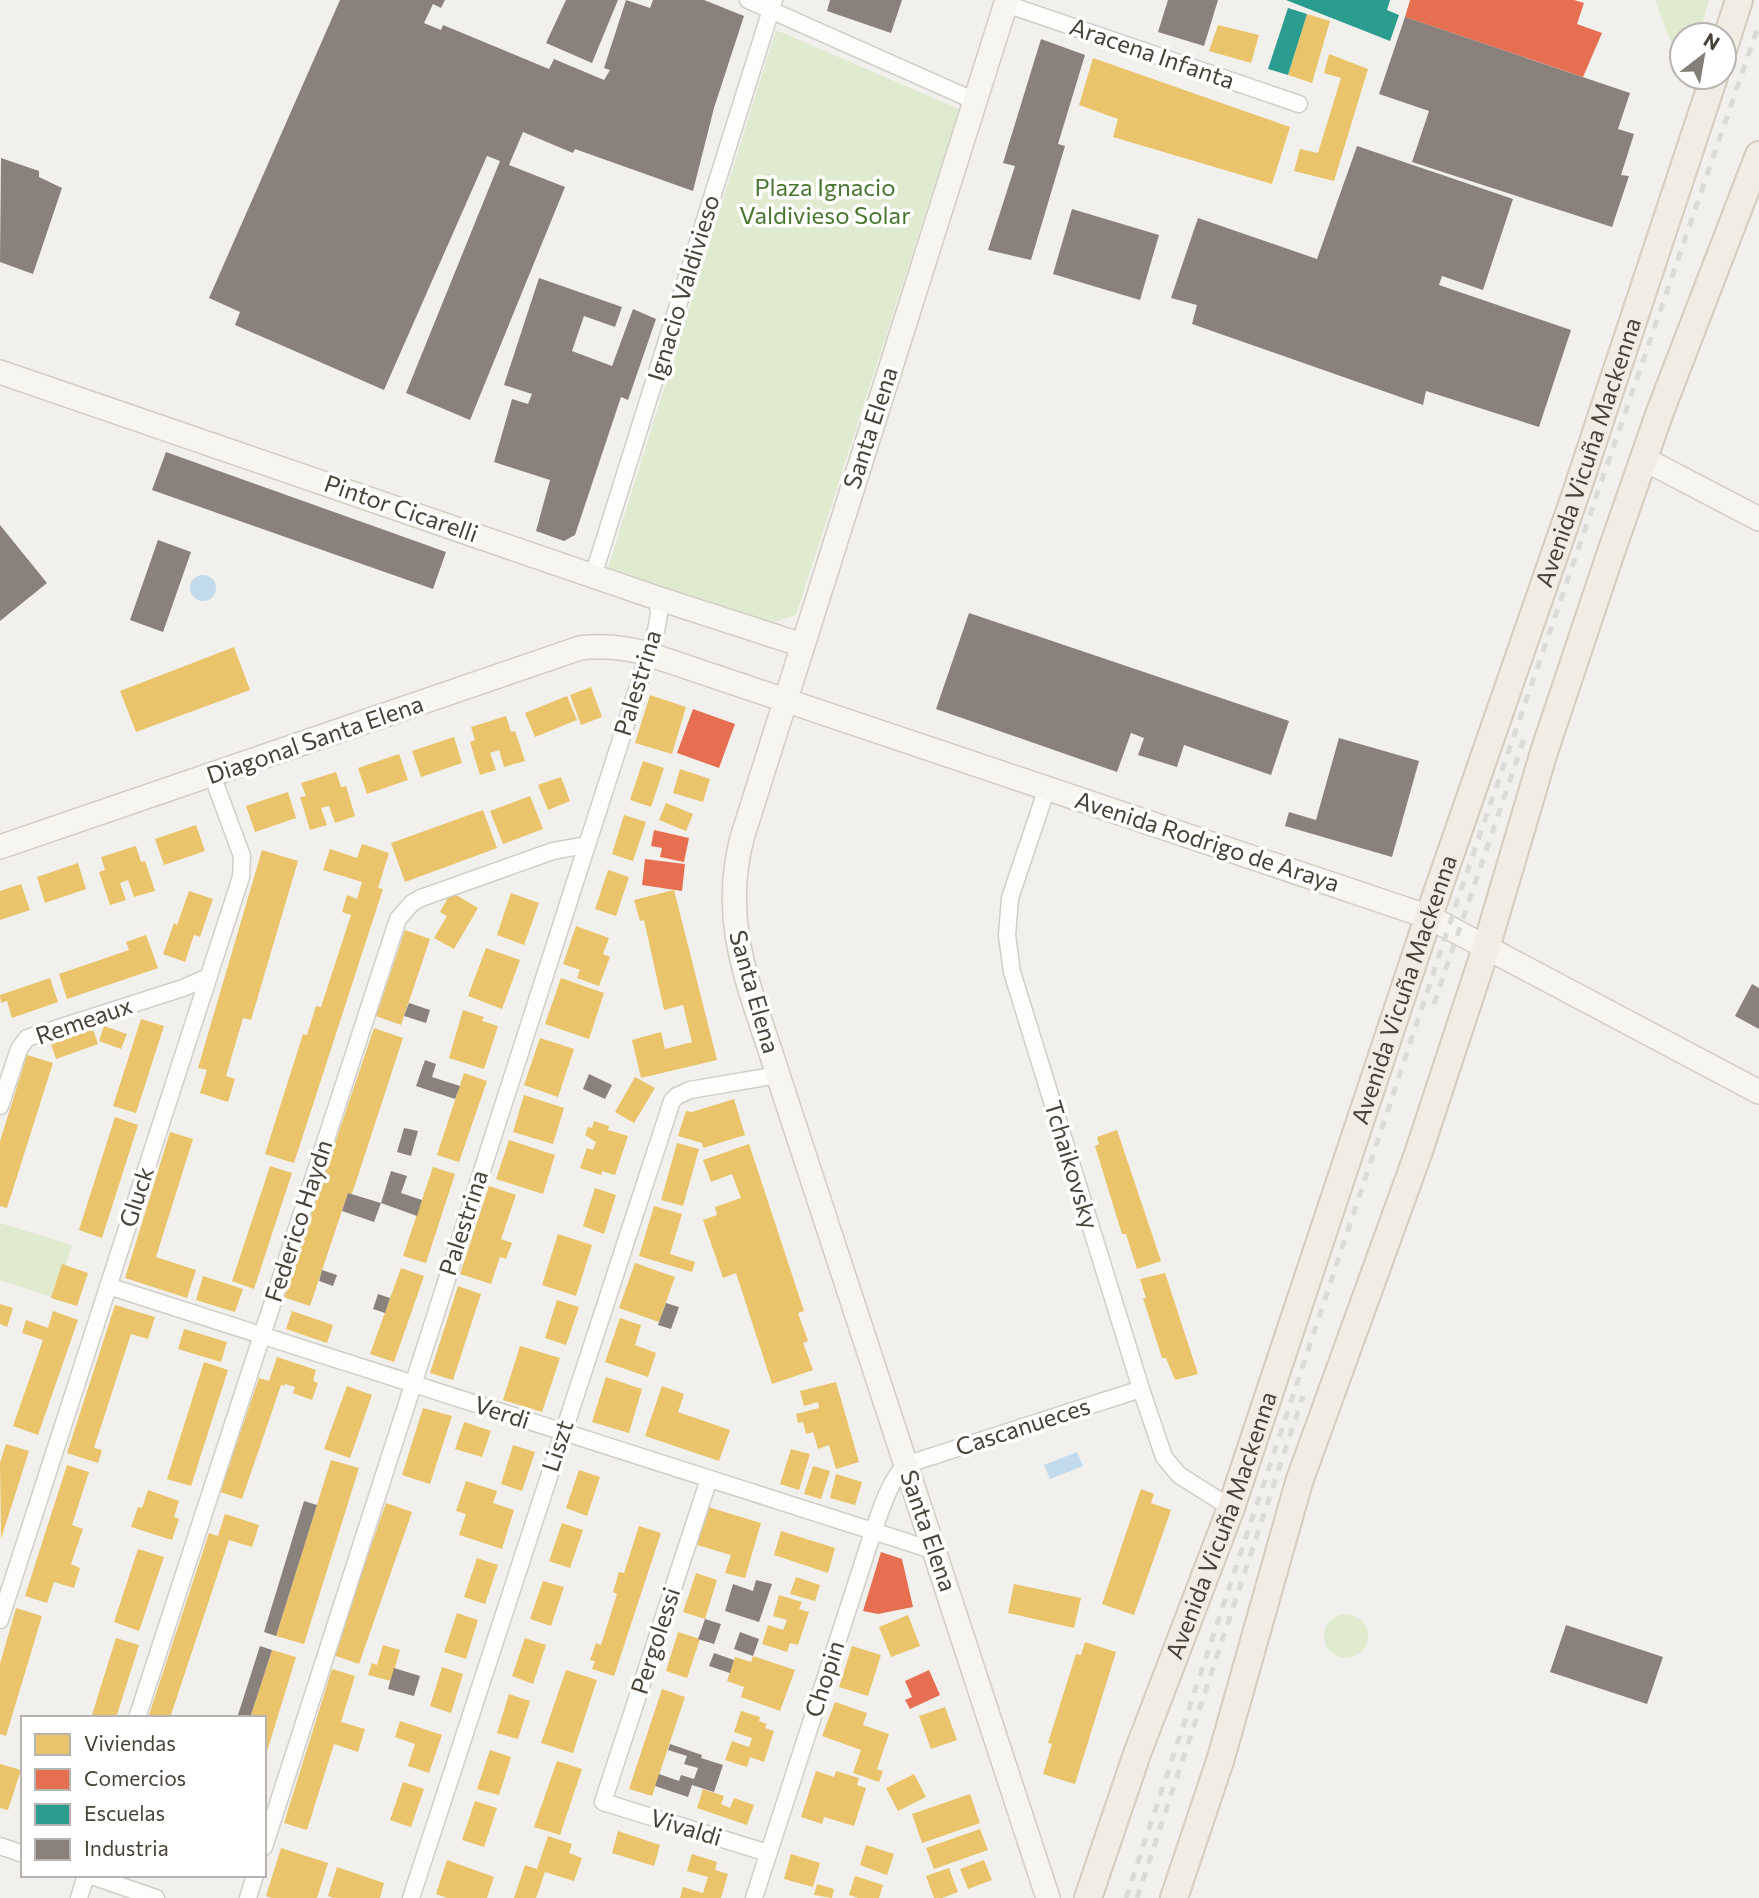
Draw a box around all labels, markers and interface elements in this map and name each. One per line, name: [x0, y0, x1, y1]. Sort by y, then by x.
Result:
street label: Aracena Infanta: [1066, 11, 1239, 94]
north arrow: [1668, 21, 1738, 91]
text: N: [1700, 27, 1724, 55]
park label: Plaza Ignacio Valdivieso Solar: [739, 172, 911, 229]
street label: Ignacio Valdivieso: [640, 191, 725, 384]
street label: Avenida Vicuña Mackenna: [1528, 314, 1646, 591]
street label: Santa Elena: [836, 363, 903, 492]
street label: Pintor Cicarelli: [321, 468, 482, 547]
street label: Palestrina: [607, 626, 666, 739]
street label: Diagonal Santa Elena: [202, 688, 427, 789]
street label: Avenida Rodrigo de Araya: [1072, 784, 1343, 897]
street label: Avenida Vicuña Mackenna: [1344, 851, 1462, 1128]
street label: Santa Elena: [724, 927, 787, 1056]
street label: Remeaux: [31, 989, 136, 1050]
street label: Tchaikovsky: [1039, 1097, 1106, 1232]
street label: Federico Haydn: [258, 1136, 337, 1305]
street label: Gluck: [112, 1163, 159, 1230]
street label: Palestrina: [432, 1166, 493, 1279]
street label: Avenida Vicuña Mackenna: [1159, 1387, 1282, 1663]
street label: Verdi: [471, 1389, 534, 1434]
street label: Cascanueces: [952, 1390, 1093, 1461]
street label: Liszt: [535, 1416, 579, 1475]
street label: Santa Elena: [895, 1466, 964, 1595]
street label: Pergolessi: [624, 1583, 685, 1698]
street label: Chopin: [798, 1637, 850, 1720]
legend: [21, 1716, 266, 1877]
text: Viviendas: [84, 1730, 176, 1755]
text: Comercios: [84, 1765, 186, 1790]
text: Escuelas: [84, 1800, 165, 1825]
street label: Vivaldi: [647, 1802, 726, 1851]
text: Industria: [84, 1835, 169, 1860]

